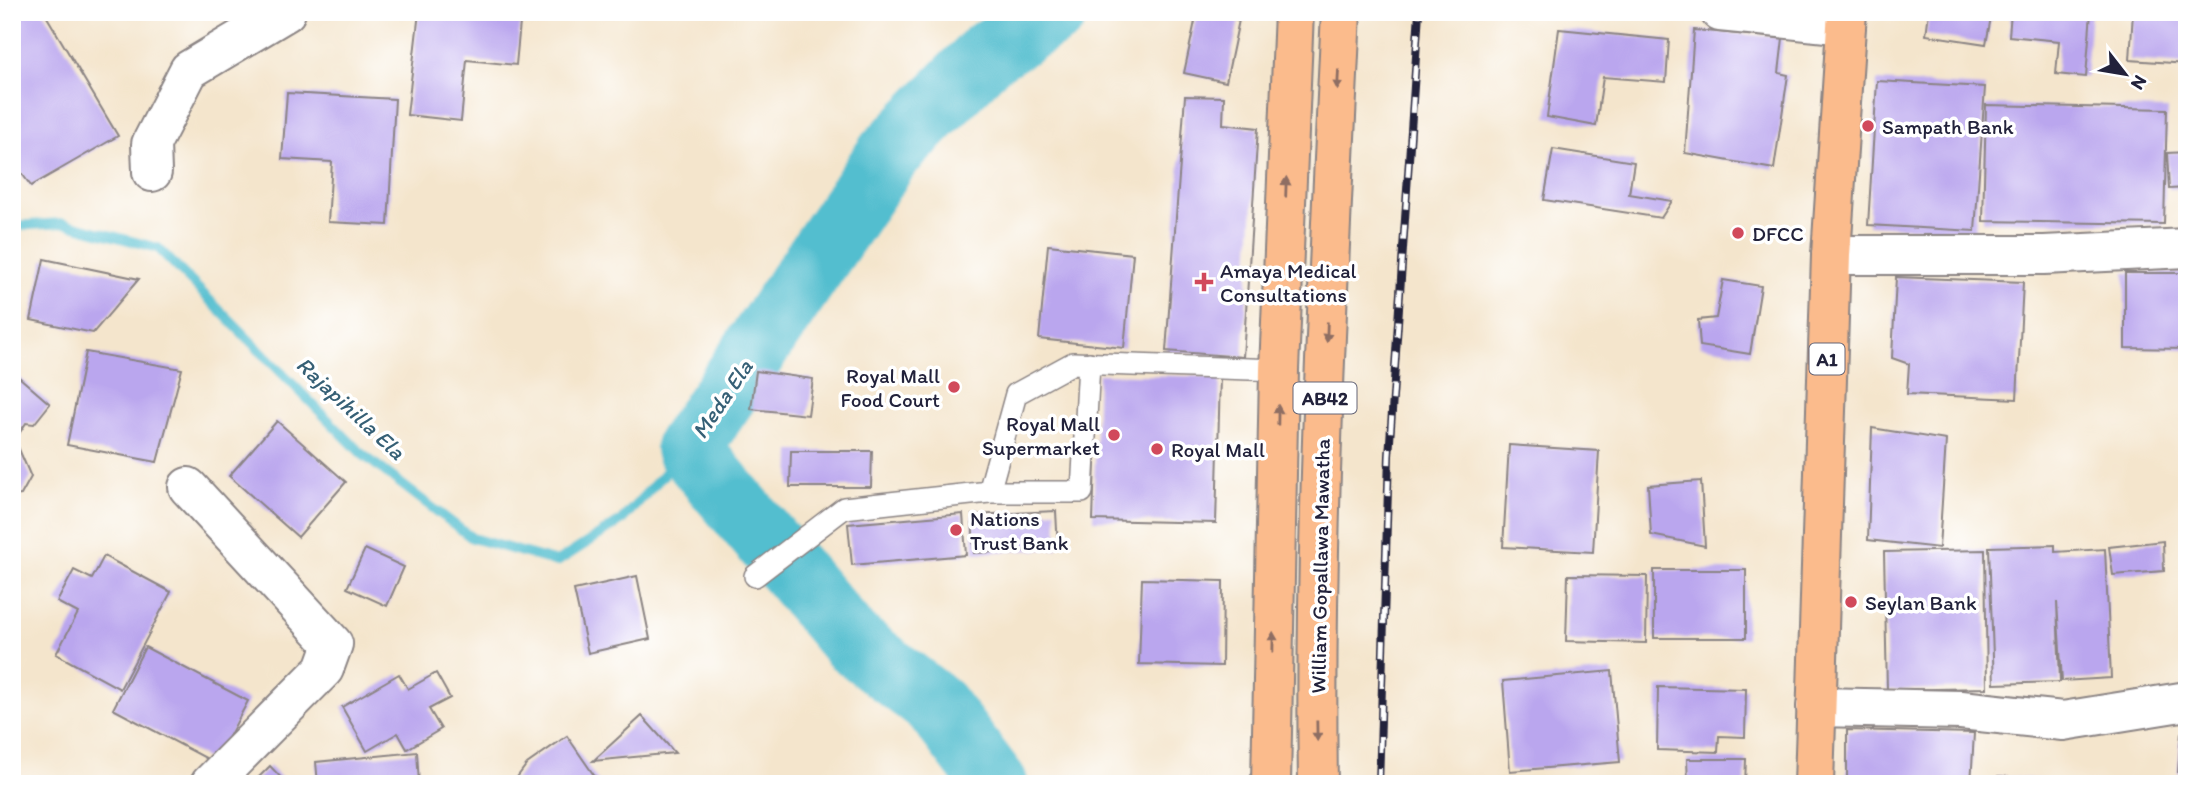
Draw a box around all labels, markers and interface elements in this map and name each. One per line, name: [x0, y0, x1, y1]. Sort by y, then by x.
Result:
north arrow: [2090, 38, 2160, 108]
one-way arrow: [1332, 70, 1343, 92]
text: N: [2126, 71, 2152, 94]
place label: Sampath Bank: [1882, 114, 2014, 139]
marker: Sampath Bank: [1860, 118, 1876, 134]
one-way arrow: [1281, 176, 1292, 198]
place label: DFCC: [1752, 221, 1804, 246]
marker: DFCC: [1730, 225, 1746, 241]
place label: Amaya Medical Consultations: [1220, 258, 1357, 307]
marker: Amaya Medical Consultations: [1194, 272, 1214, 292]
one-way arrow: [1321, 321, 1332, 343]
road number: A1: [1810, 344, 1844, 374]
water label: Rajapihilla Ela: [291, 350, 411, 466]
water label: Meda Ela: [685, 354, 759, 444]
place label: Royal Mall Food Court: [841, 363, 940, 412]
marker: Royal Mall Food Court: [946, 379, 962, 395]
road number: AB42: [1294, 382, 1356, 414]
one-way arrow: [1272, 403, 1284, 425]
place label: Royal Mall Supermarket: [982, 411, 1100, 460]
marker: Royal Mall Supermarket: [1106, 427, 1122, 443]
place label: Royal Mall: [1171, 437, 1265, 462]
street label: William Gopallawa Mawatha: [1305, 438, 1335, 694]
marker: Royal Mall: [1149, 441, 1165, 457]
place label: Nations Trust Bank: [970, 506, 1069, 555]
marker: Nations Trust Bank: [948, 522, 964, 538]
place label: Seylan Bank: [1865, 590, 1977, 615]
marker: Seylan Bank: [1843, 594, 1859, 610]
one-way arrow: [1267, 631, 1278, 653]
one-way arrow: [1311, 720, 1323, 742]

